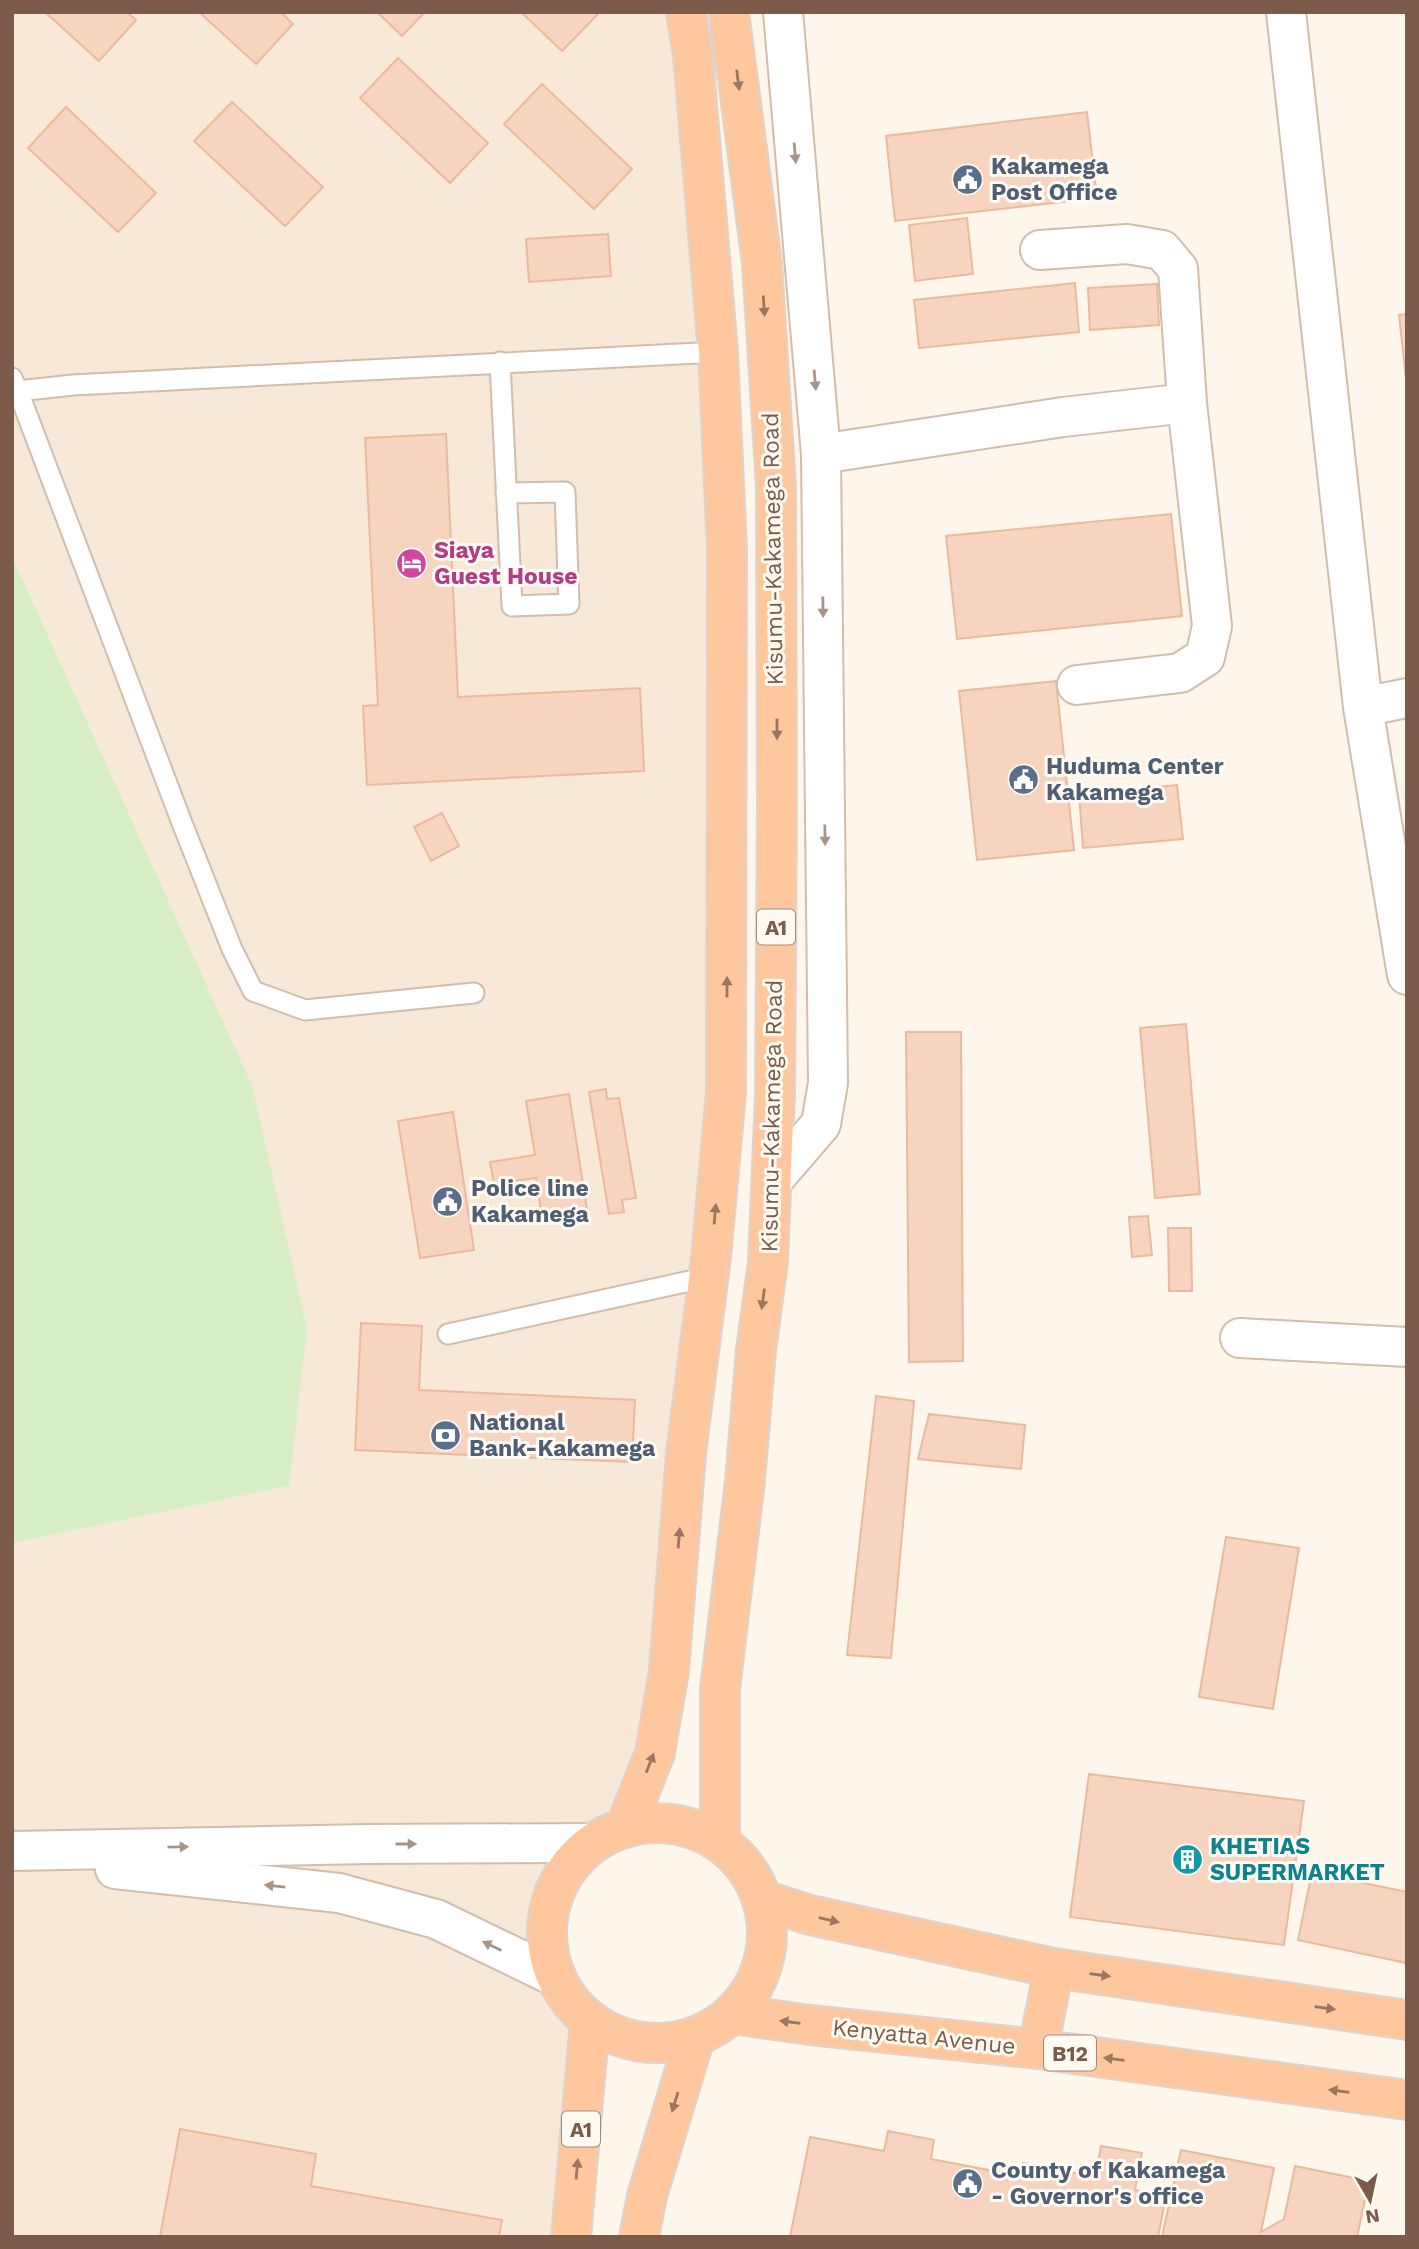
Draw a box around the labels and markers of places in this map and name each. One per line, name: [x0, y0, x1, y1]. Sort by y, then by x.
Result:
place label: Kakamega Post Office: [991, 153, 1117, 206]
public building icon: Kakamega Post Office: [951, 162, 985, 196]
place label: Siaya Guest House: [434, 537, 578, 590]
hotel icon: Siaya Guest House: [394, 546, 428, 580]
place label: Huduma Center Kakamega: [1046, 753, 1224, 806]
public building icon: Huduma Center Kakamega: [1006, 762, 1040, 796]
place label: Police line Kakamega: [471, 1175, 589, 1228]
public building icon: Police line Kakamega: [431, 1184, 465, 1218]
place label: National Bank-Kakamega: [469, 1409, 656, 1462]
bank icon: National Bank-Kakamega: [429, 1418, 463, 1452]
place label: KHETIAS SUPERMARKET: [1210, 1833, 1385, 1886]
building icon: KHETIAS SUPERMARKET: [1170, 1842, 1204, 1876]
place label: County of Kakamega - Governor's office: [991, 2157, 1226, 2210]
public building icon: County of Kakamega - Governor's office: [951, 2166, 985, 2200]

